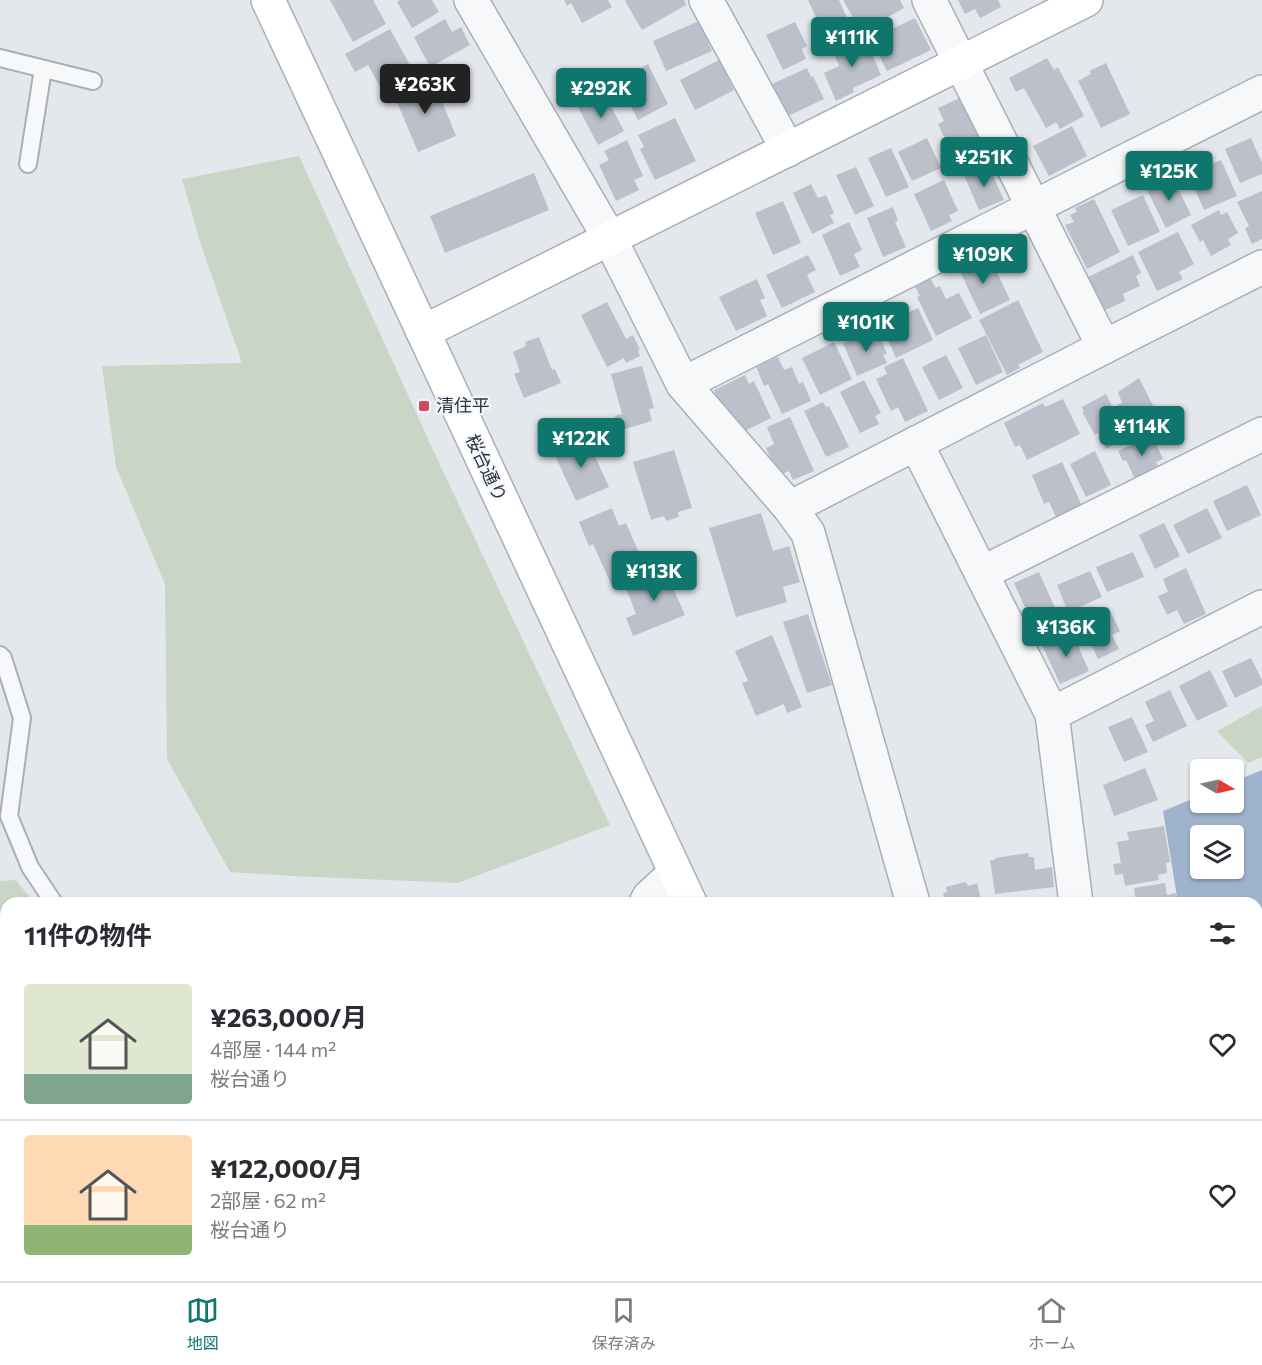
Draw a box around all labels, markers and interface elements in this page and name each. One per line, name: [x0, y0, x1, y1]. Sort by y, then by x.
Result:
pin: ¥111K: [810, 17, 894, 68]
text: ¥111K: [825, 24, 879, 48]
pin: ¥263K: [383, 64, 467, 115]
pin: ¥292K: [559, 68, 643, 119]
text: ¥263K: [394, 71, 456, 95]
text: ¥292K: [570, 75, 632, 99]
pin: ¥251K: [942, 137, 1026, 188]
text: ¥251K: [955, 144, 1013, 168]
pin: ¥125K: [1127, 151, 1211, 202]
text: ¥125K: [1140, 158, 1198, 182]
pin: ¥109K: [941, 234, 1025, 285]
text: ¥109K: [952, 241, 1014, 265]
pin: ¥101K: [824, 302, 908, 353]
text: ¥101K: [837, 309, 895, 333]
place label: 清住平: [436, 394, 490, 416]
marker: 清住平: [417, 399, 431, 413]
pin: ¥114K: [1100, 406, 1184, 457]
text: ¥114K: [1113, 413, 1171, 437]
pin: ¥122K: [539, 418, 623, 469]
text: ¥122K: [552, 425, 610, 449]
street label: 桜台通り: [462, 430, 512, 505]
pin: ¥113K: [612, 551, 696, 602]
text: ¥113K: [626, 558, 682, 582]
pin: ¥136K: [1024, 607, 1108, 658]
text: ¥136K: [1036, 614, 1096, 638]
north arrow: [1190, 759, 1244, 813]
map controls: [1190, 759, 1244, 879]
button: layers: [1190, 825, 1244, 879]
icon: filters: [1206, 917, 1239, 950]
text: 11件の物件: [24, 919, 152, 950]
text: ¥263,000/月: [210, 1001, 367, 1032]
icon: home: [72, 1008, 144, 1080]
icon: heart: [1206, 1028, 1239, 1061]
text: 4部屋 · 144 m²: [210, 1037, 336, 1061]
text: 桜台通り: [210, 1066, 290, 1090]
text: ¥122,000/月: [210, 1152, 363, 1183]
icon: home: [72, 1159, 144, 1231]
icon: heart: [1206, 1179, 1239, 1212]
text: 2部屋 · 62 m²: [210, 1188, 326, 1212]
text: 桜台通り: [210, 1217, 290, 1241]
tab: 地図: [186, 1294, 219, 1354]
tab: 保存済み: [592, 1294, 656, 1354]
tab: ホーム: [1028, 1294, 1076, 1354]

